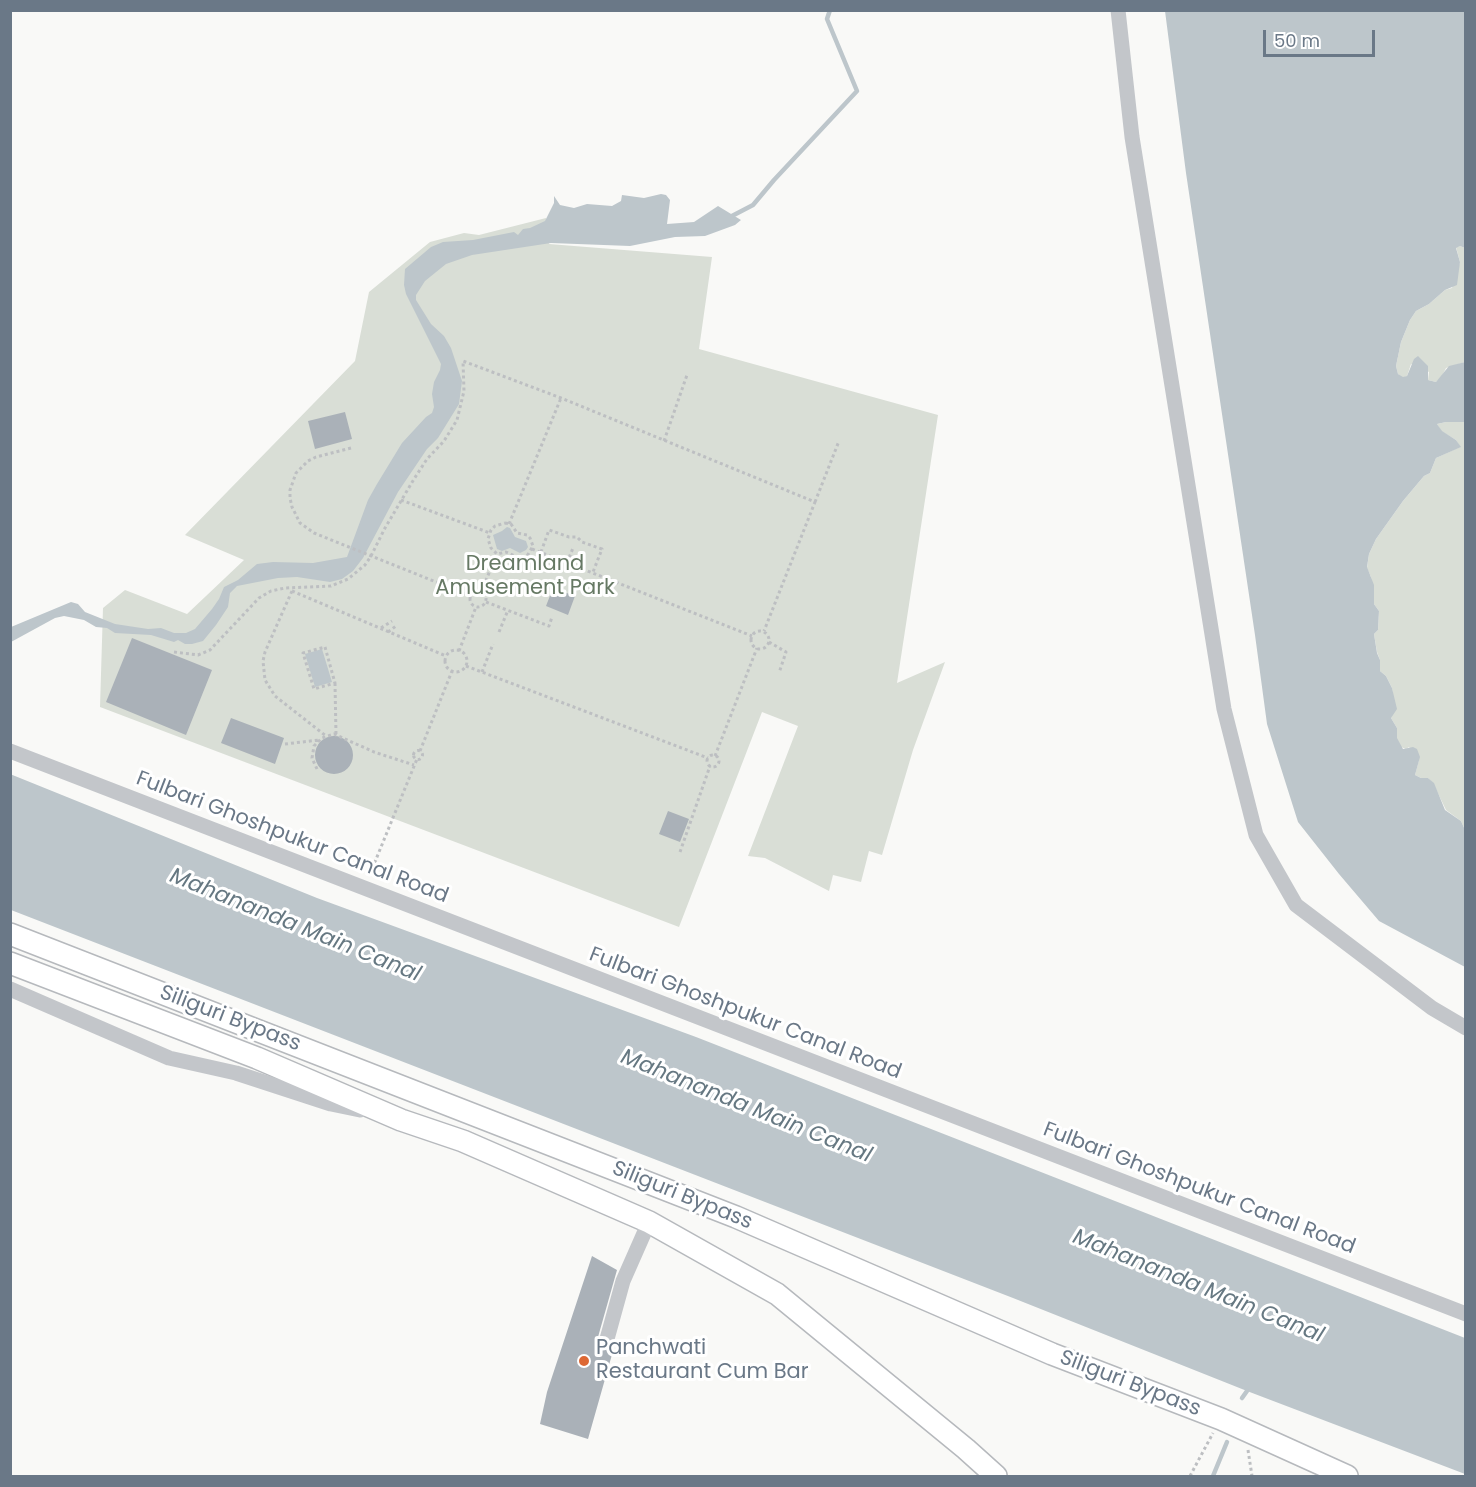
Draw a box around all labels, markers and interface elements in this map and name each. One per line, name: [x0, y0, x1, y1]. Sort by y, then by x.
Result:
scale bar: [1266, 18, 1378, 56]
text: 50 m: [1274, 28, 1320, 53]
park label: Dreamland Amusement Park: [435, 552, 615, 602]
street label: Fulbari Ghoshpukur Canal Road: [132, 767, 452, 909]
water label: Mahananda Main Canal: [166, 864, 424, 988]
street label: Fulbari Ghoshpukur Canal Road: [585, 943, 905, 1085]
street label: Siliguri Bypass: [156, 981, 304, 1057]
water label: Mahananda Main Canal: [617, 1045, 875, 1169]
street label: Fulbari Ghoshpukur Canal Road: [1039, 1118, 1359, 1260]
street label: Siliguri Bypass: [608, 1156, 756, 1236]
water label: Mahananda Main Canal: [1069, 1225, 1327, 1349]
place label: Panchwati Restaurant Cum Bar: [596, 1336, 809, 1386]
street label: Siliguri Bypass: [1056, 1346, 1204, 1422]
marker: Panchwati Restaurant Cum Bar: [577, 1354, 591, 1368]

